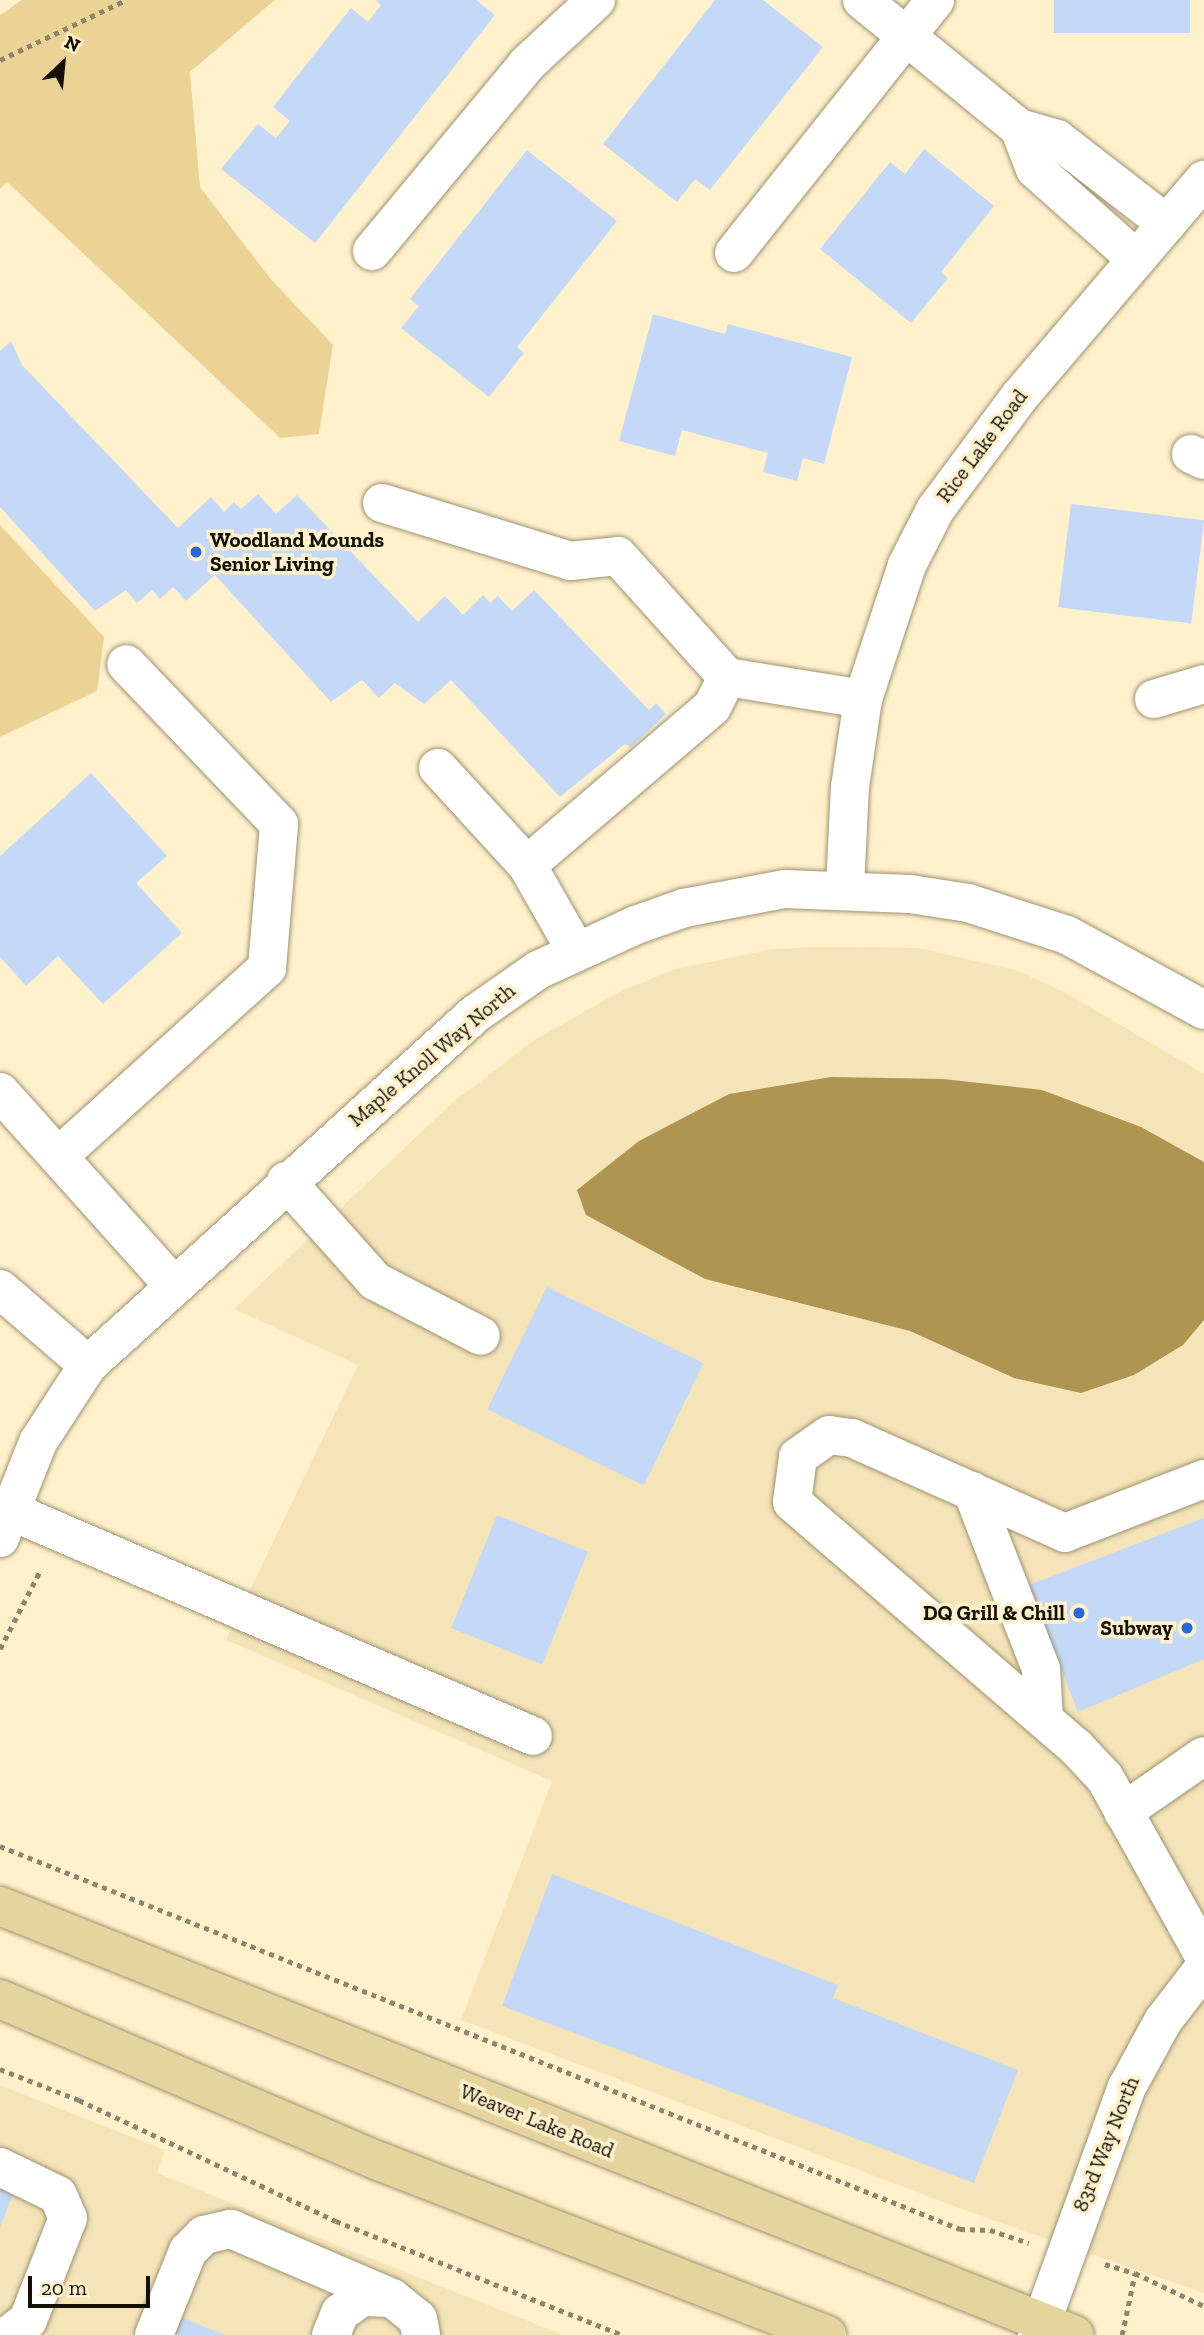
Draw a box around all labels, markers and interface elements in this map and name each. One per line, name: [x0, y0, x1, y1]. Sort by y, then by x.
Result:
north arrow: [28, 28, 98, 98]
text: N: [61, 30, 84, 57]
street label: Rice Lake Road: [931, 384, 1033, 508]
place label: Woodland Mounds Senior Living: [210, 527, 384, 577]
marker: Woodland Mounds Senior Living: [188, 544, 204, 560]
street label: Maple Knoll Way North: [343, 978, 521, 1132]
place label: DQ Grill & Chill: [923, 1600, 1065, 1626]
marker: DQ Grill & Chill: [1071, 1605, 1087, 1621]
place label: Subway: [1100, 1615, 1173, 1641]
marker: Subway: [1179, 1620, 1195, 1636]
street label: 83rd Way North: [1067, 2072, 1145, 2216]
street label: Weaver Lake Road: [456, 2079, 618, 2163]
scale bar: [32, 2262, 154, 2306]
text: 20 m: [41, 2275, 87, 2300]

